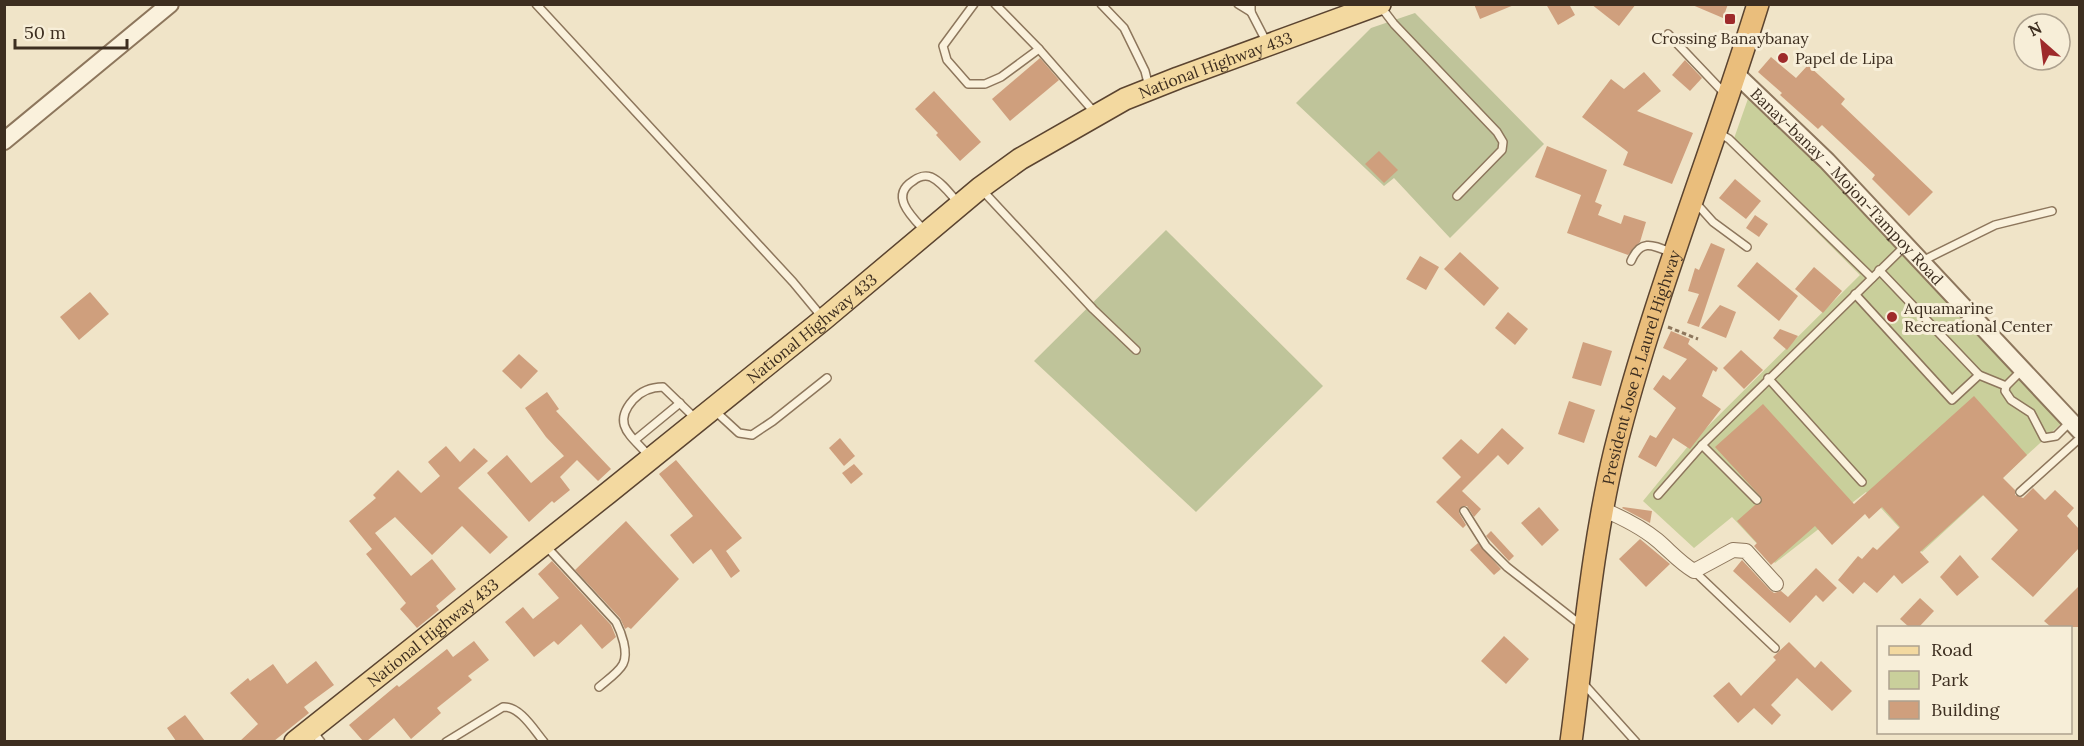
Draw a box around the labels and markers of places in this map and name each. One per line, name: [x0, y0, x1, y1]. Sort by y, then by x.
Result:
marker: Crossing Banaybanay: [1723, 12, 1737, 26]
place label: Crossing Banaybanay: [1651, 28, 1809, 48]
place label: Papel de Lipa: [1795, 48, 1894, 68]
marker: Papel de Lipa: [1776, 51, 1790, 65]
place label: Aquamarine Recreational Center: [1903, 298, 2053, 336]
marker: Aquamarine Recreational Center: [1885, 310, 1899, 324]

